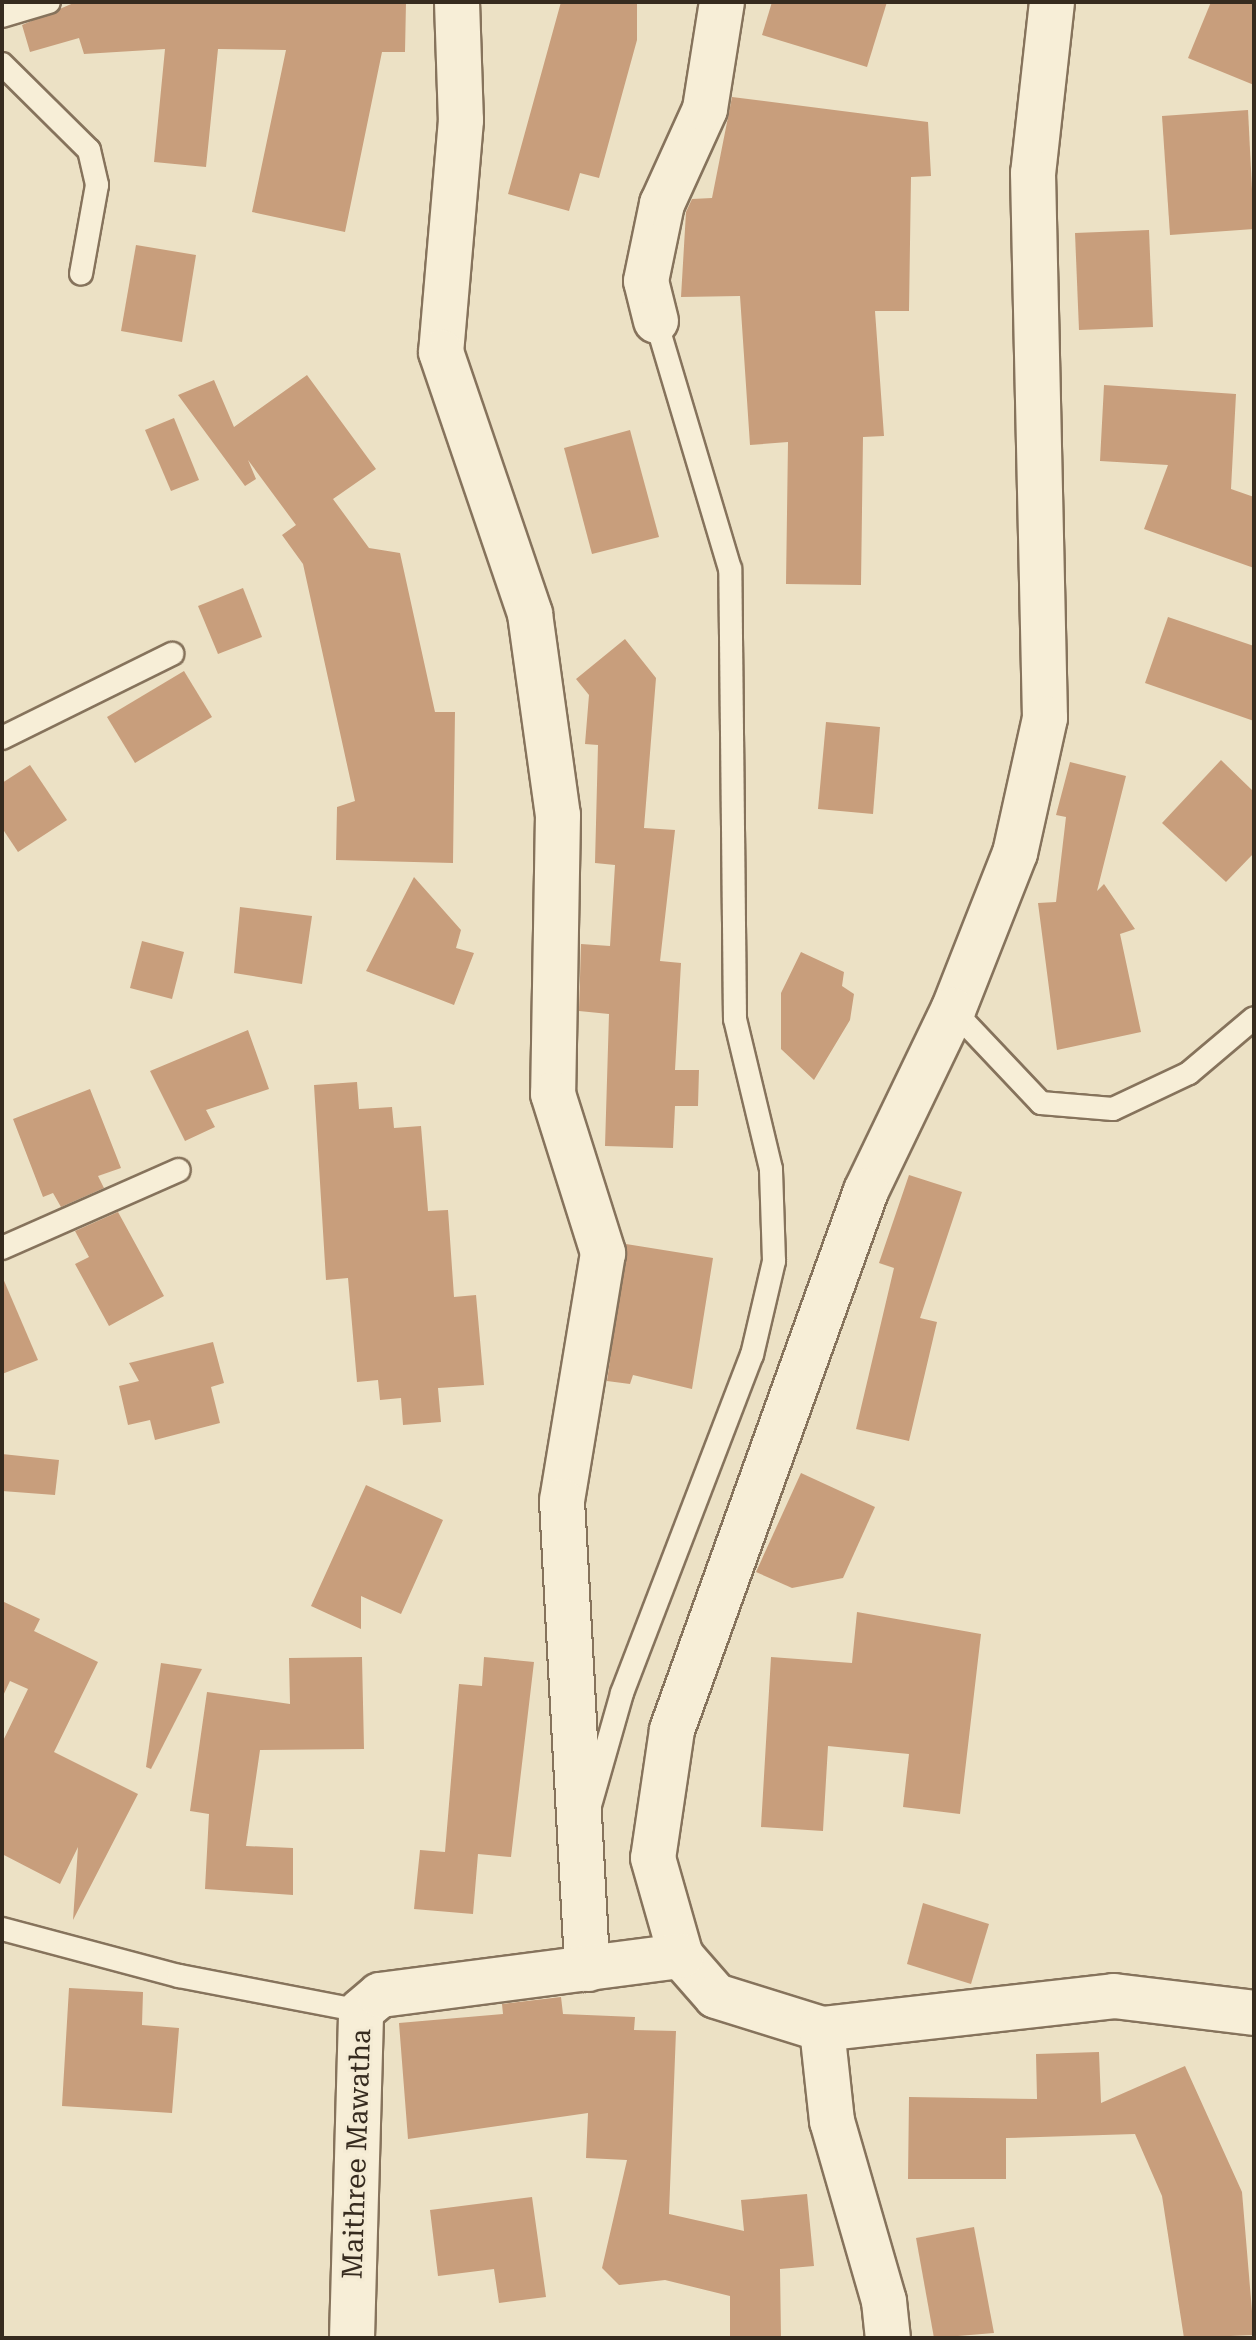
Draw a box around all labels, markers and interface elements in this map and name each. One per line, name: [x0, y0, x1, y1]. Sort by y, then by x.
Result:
street label: Maithree Mawatha: [336, 2028, 378, 2280]

